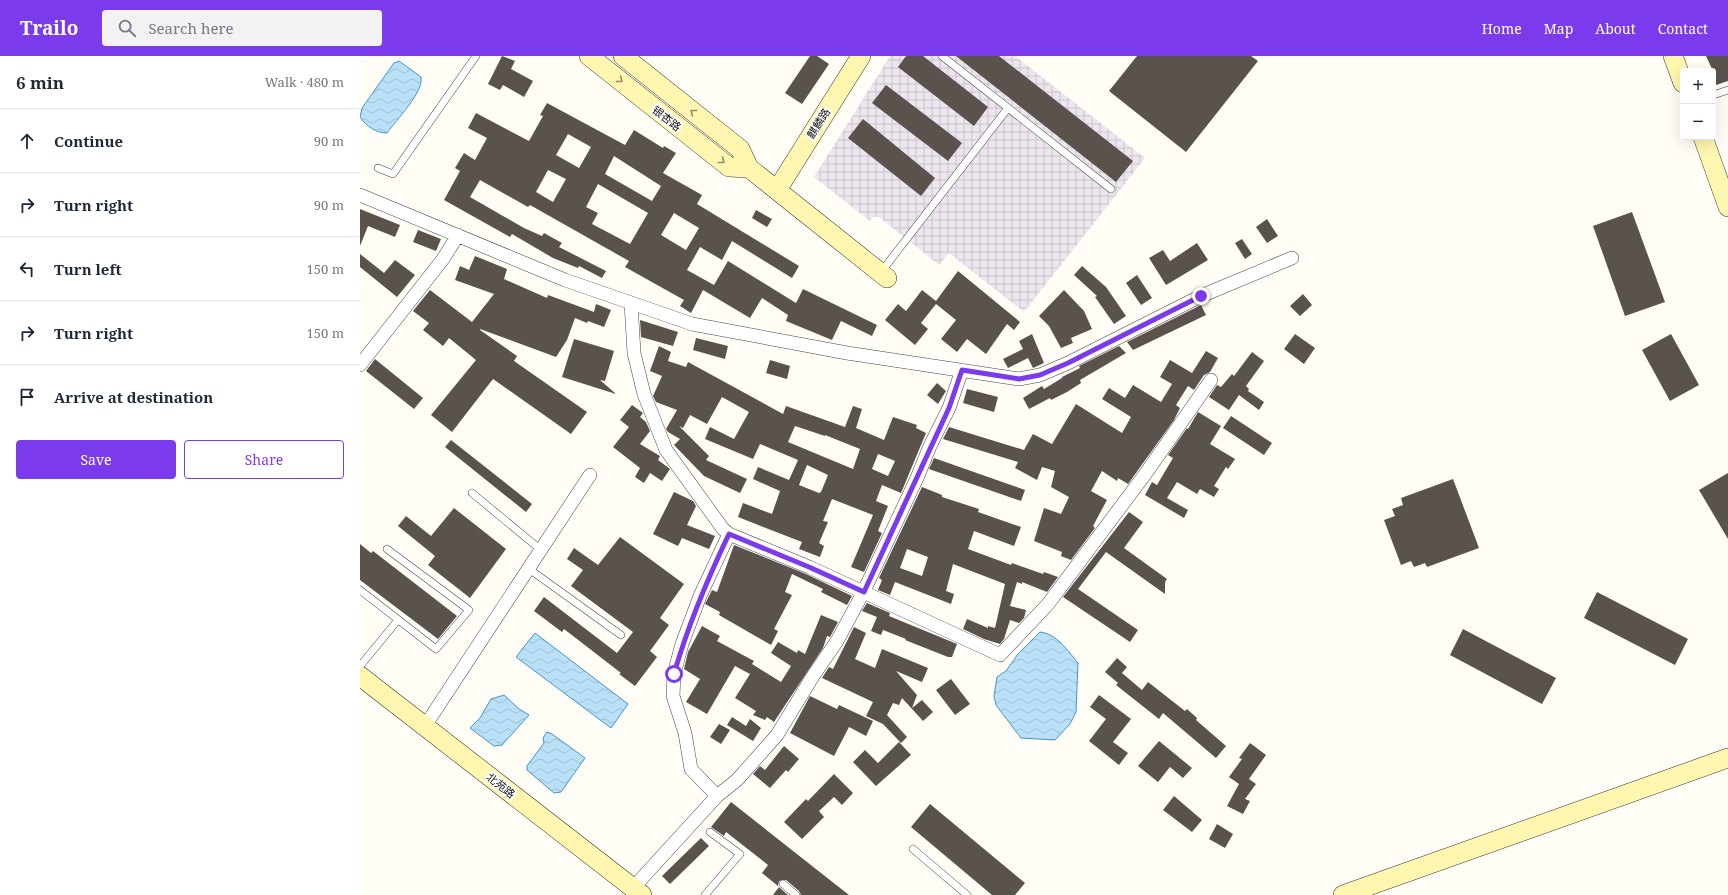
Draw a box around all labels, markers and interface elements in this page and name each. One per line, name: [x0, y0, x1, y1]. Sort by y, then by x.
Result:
search box: [102, 10, 382, 46]
text: Trailo: [20, 15, 78, 41]
icon: search: [116, 17, 138, 39]
text: Search here: [148, 18, 234, 38]
text: Home: [1482, 19, 1522, 38]
text: Map: [1544, 19, 1573, 38]
text: About: [1595, 19, 1636, 38]
text: Contact: [1658, 19, 1708, 38]
map controls: [1680, 68, 1716, 140]
button: +: [1680, 68, 1716, 104]
text: 6 min: [16, 71, 64, 94]
text: Walk · 480 m: [265, 73, 344, 91]
one-way arrow: [615, 76, 622, 83]
street label: 银杏路: [649, 102, 685, 134]
button: −: [1680, 104, 1716, 140]
street label: 麒麟路: [803, 105, 833, 141]
one-way arrow: [691, 110, 698, 117]
icon: ahead: [16, 130, 38, 152]
text: Continue: [54, 131, 123, 151]
text: 90 m: [314, 132, 344, 150]
one-way arrow: [717, 156, 724, 163]
icon: right: [16, 194, 38, 216]
text: Turn right: [54, 195, 133, 215]
text: 90 m: [314, 196, 344, 214]
icon: left: [16, 258, 38, 280]
text: Turn left: [54, 259, 122, 279]
text: 150 m: [307, 260, 344, 278]
route end: [1192, 287, 1210, 305]
icon: right: [16, 322, 38, 344]
text: Turn right: [54, 323, 133, 343]
text: 150 m: [307, 324, 344, 342]
icon: arrive: [16, 386, 38, 408]
text: Arrive at destination: [54, 387, 213, 407]
button: Save: [16, 440, 176, 479]
button: Share: [184, 440, 344, 479]
route start: [665, 665, 683, 683]
street label: 北苑路: [483, 769, 519, 801]

